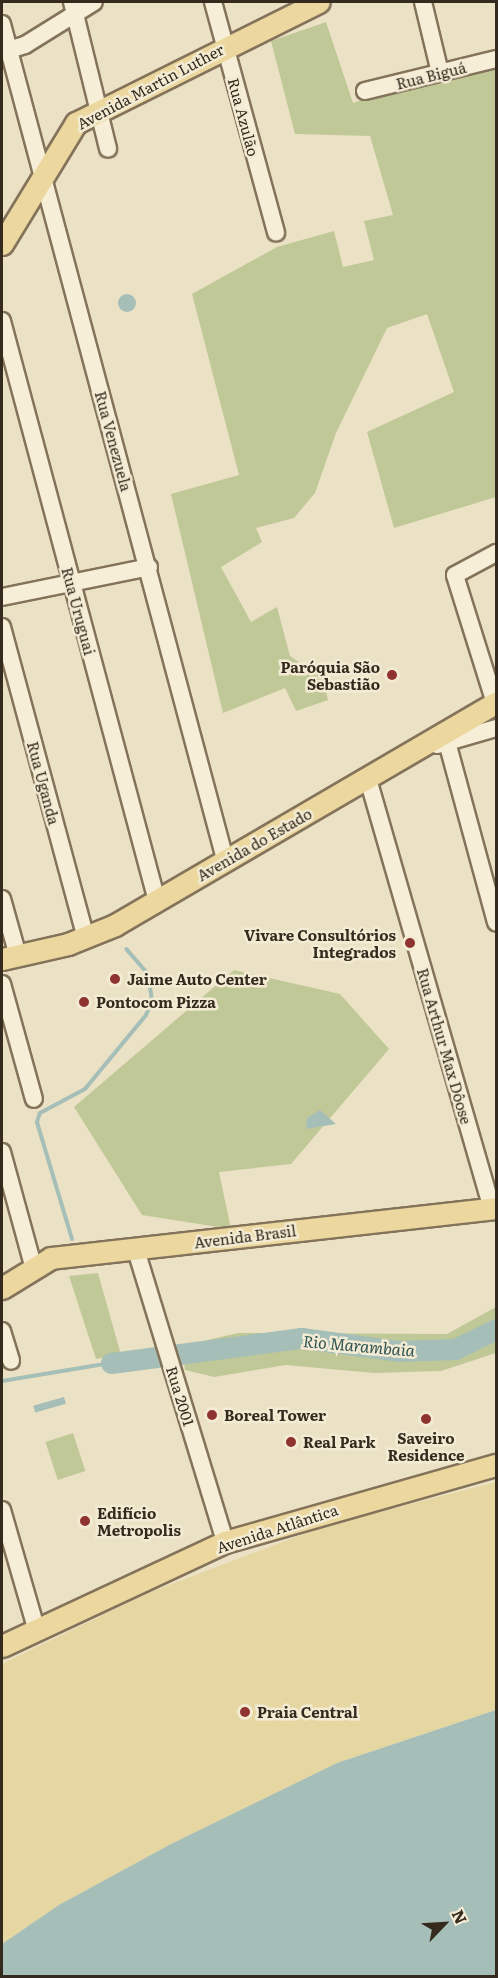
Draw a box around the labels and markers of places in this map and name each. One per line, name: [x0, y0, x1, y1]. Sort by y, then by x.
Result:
place label: Paróquia São Sebastião: [281, 657, 380, 692]
marker: Paróquia São Sebastião: [385, 668, 399, 682]
place label: Vivare Consultórios Integrados: [244, 925, 396, 960]
marker: Vivare Consultórios Integrados: [401, 934, 419, 952]
place label: Jaime Auto Center: [127, 970, 267, 988]
marker: Jaime Auto Center: [108, 972, 122, 986]
place label: Pontocom Pizza: [96, 993, 216, 1011]
marker: Pontocom Pizza: [77, 995, 91, 1009]
place label: Boreal Tower: [224, 1406, 326, 1424]
marker: Boreal Tower: [205, 1408, 219, 1422]
marker: Saveiro Residence: [419, 1412, 433, 1426]
place label: Saveiro Residence: [387, 1428, 465, 1463]
place label: Real Park: [303, 1433, 376, 1451]
marker: Real Park: [284, 1435, 298, 1449]
place label: Edifício Metropolis: [97, 1503, 181, 1538]
marker: Edifício Metropolis: [78, 1514, 92, 1528]
place label: Praia Central: [257, 1703, 358, 1721]
marker: Praia Central: [238, 1705, 252, 1719]

